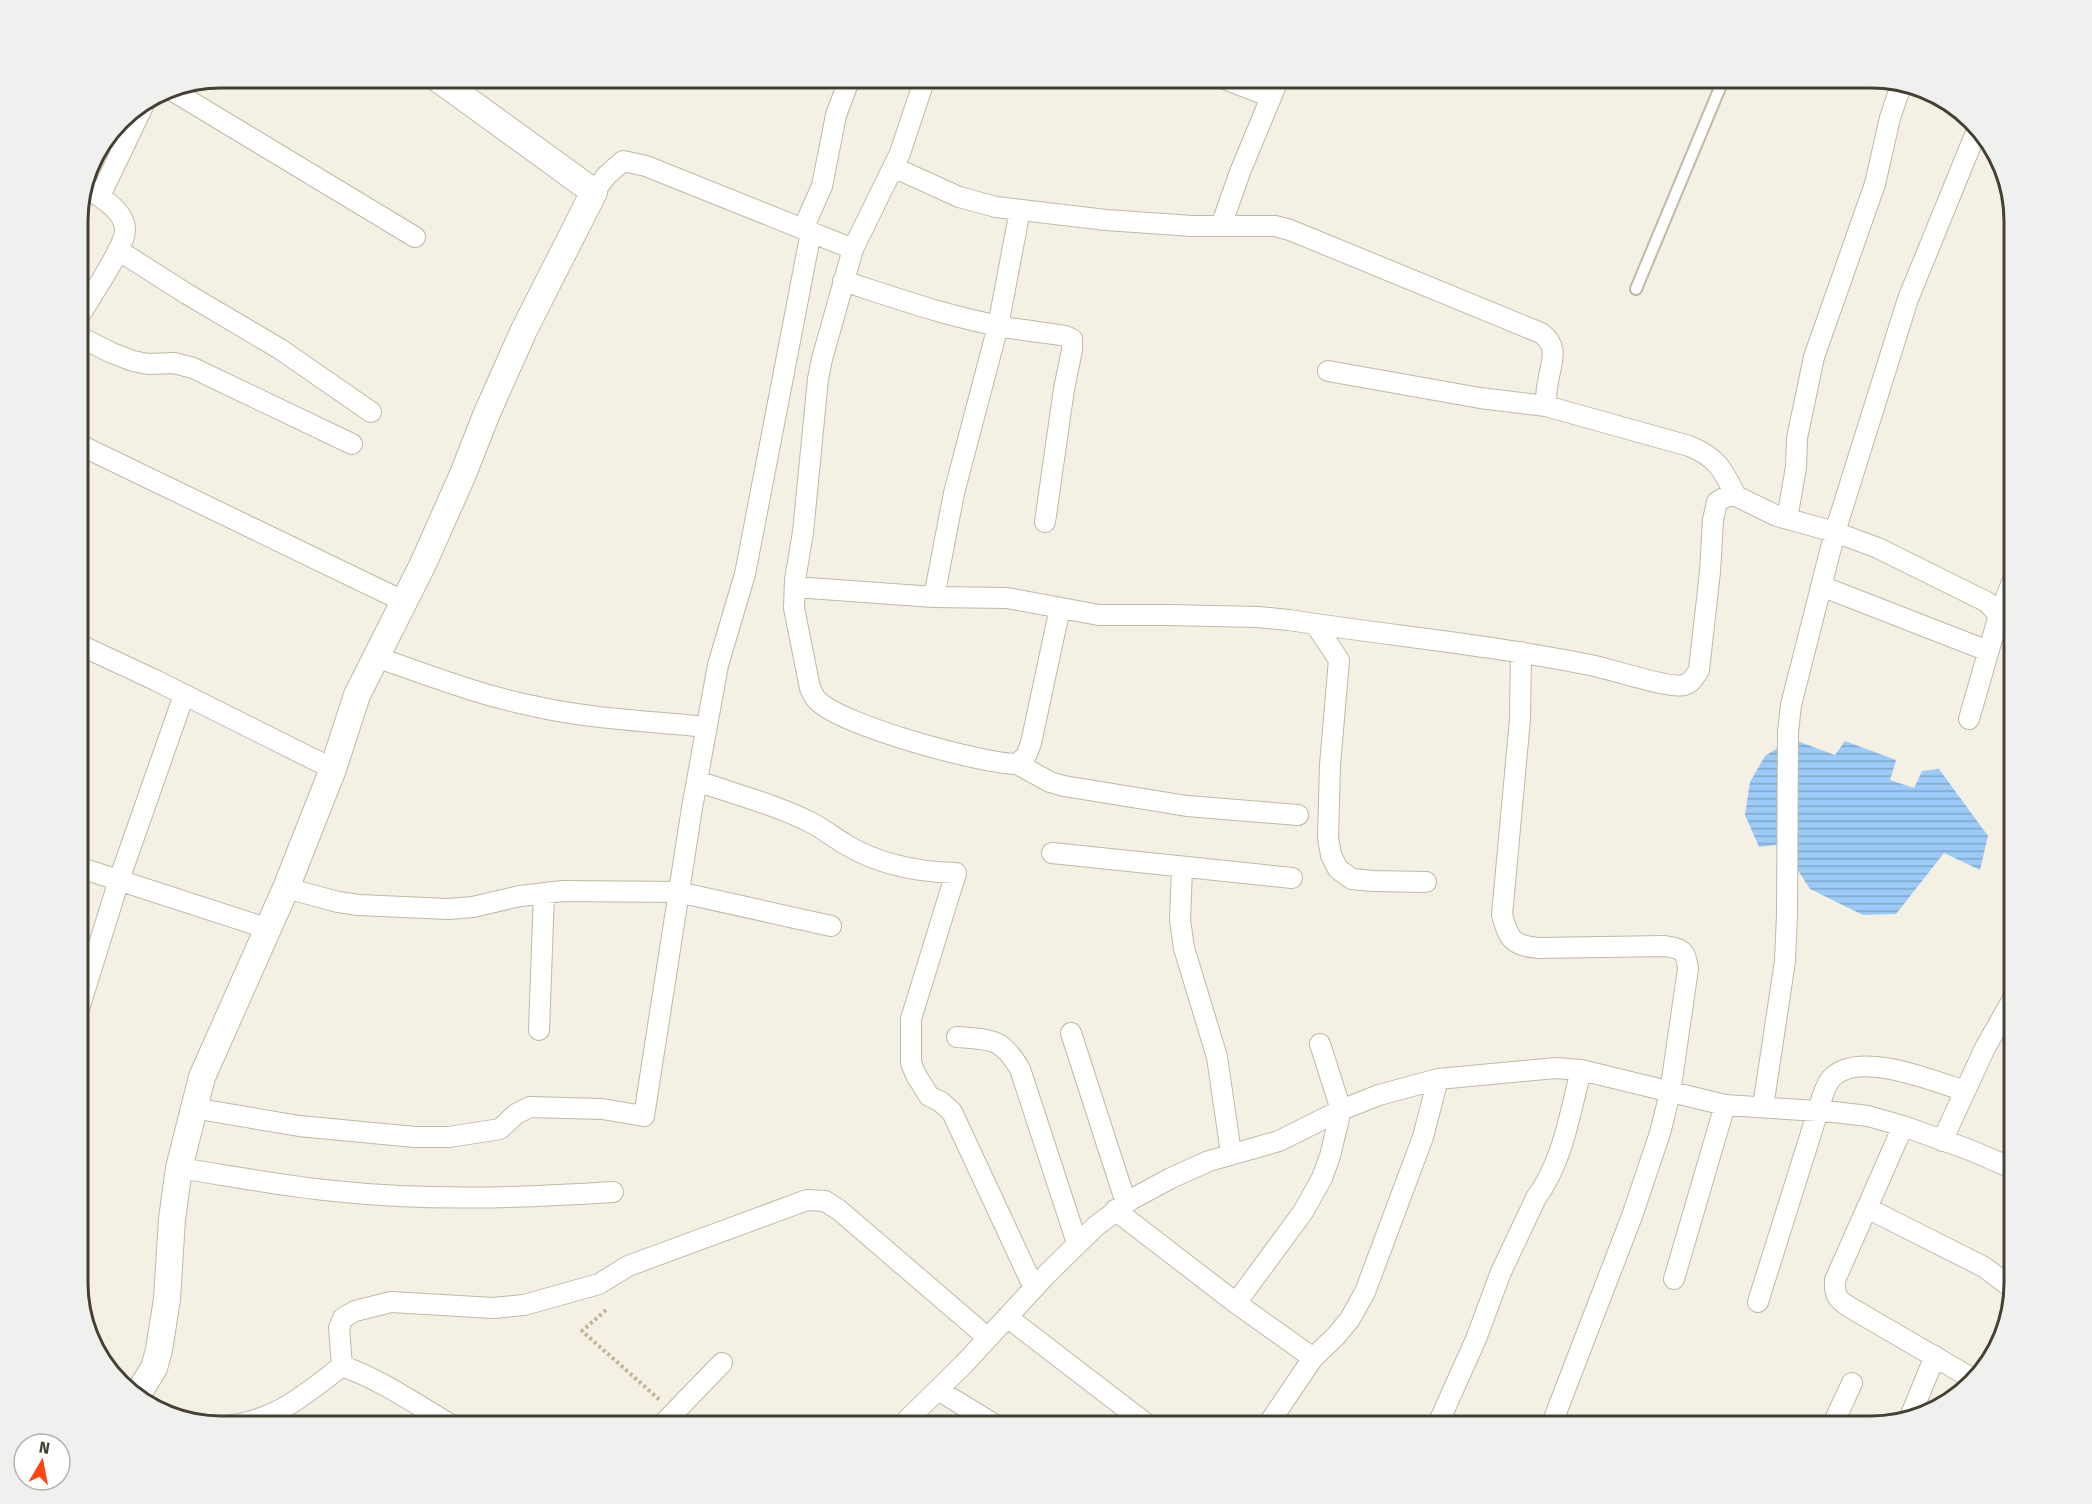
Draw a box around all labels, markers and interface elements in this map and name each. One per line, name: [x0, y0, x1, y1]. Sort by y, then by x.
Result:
north arrow: [12, 1432, 72, 1492]
text: N: [38, 1437, 51, 1458]

